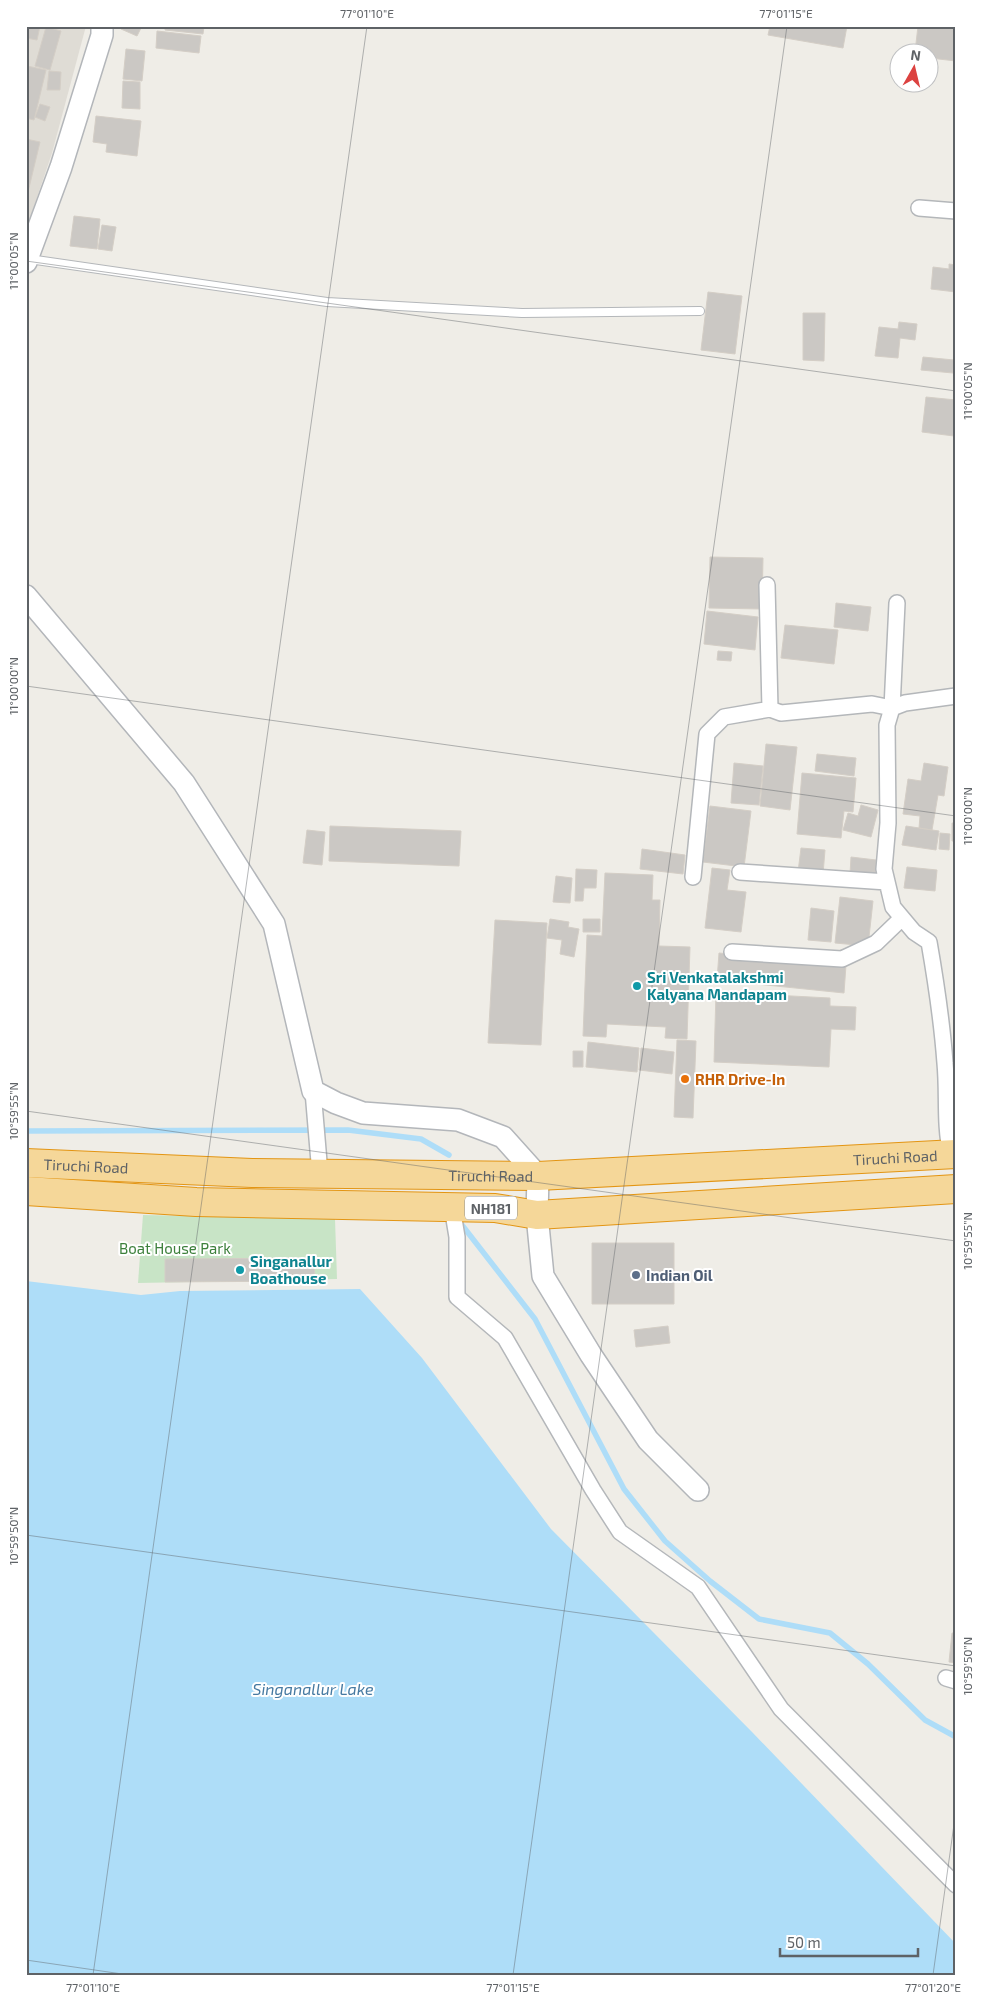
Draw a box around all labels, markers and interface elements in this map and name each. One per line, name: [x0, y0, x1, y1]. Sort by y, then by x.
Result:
text: 77°01'10"E: [340, 6, 394, 20]
text: 77°01'15"E: [759, 6, 813, 20]
north arrow: [890, 42, 940, 92]
text: N: [910, 46, 922, 64]
text: 11°00'05"N: [6, 232, 20, 290]
text: 11°00'05"N: [960, 362, 974, 420]
text: 11°00'00"N: [6, 657, 20, 715]
text: 11°00'00"N: [960, 787, 974, 845]
place label: Sri Venkatalakshmi Kalyana Mandapam: [647, 968, 787, 1004]
marker: Sri Venkatalakshmi Kalyana Mandapam: [631, 980, 643, 992]
place label: RHR Drive-In: [695, 1070, 785, 1088]
marker: RHR Drive-In: [679, 1073, 691, 1085]
text: 10°59'55"N: [6, 1082, 20, 1140]
street label: Tiruchi Road: [852, 1146, 938, 1168]
street label: Tiruchi Road: [43, 1155, 129, 1177]
street label: Tiruchi Road: [448, 1166, 533, 1185]
road number: NH181: [465, 1196, 517, 1220]
text: 10°59'55"N: [960, 1212, 974, 1270]
park label: Boat House Park: [119, 1239, 231, 1257]
place label: Singanallur Boathouse: [250, 1252, 332, 1287]
marker: Singanallur Boathouse: [234, 1264, 246, 1276]
place label: Indian Oil: [646, 1266, 713, 1284]
marker: Indian Oil: [630, 1269, 642, 1281]
text: 10°59'50"N: [6, 1507, 20, 1565]
text: 10°59'50"N: [960, 1637, 974, 1695]
water label: Singanallur Lake: [252, 1679, 374, 1698]
scale bar: [780, 1926, 917, 1958]
text: 50 m: [787, 1933, 821, 1951]
text: 77°01'10"E: [66, 1980, 120, 1994]
text: 77°01'15"E: [486, 1980, 540, 1994]
text: 77°01'20"E: [905, 1980, 961, 1994]

